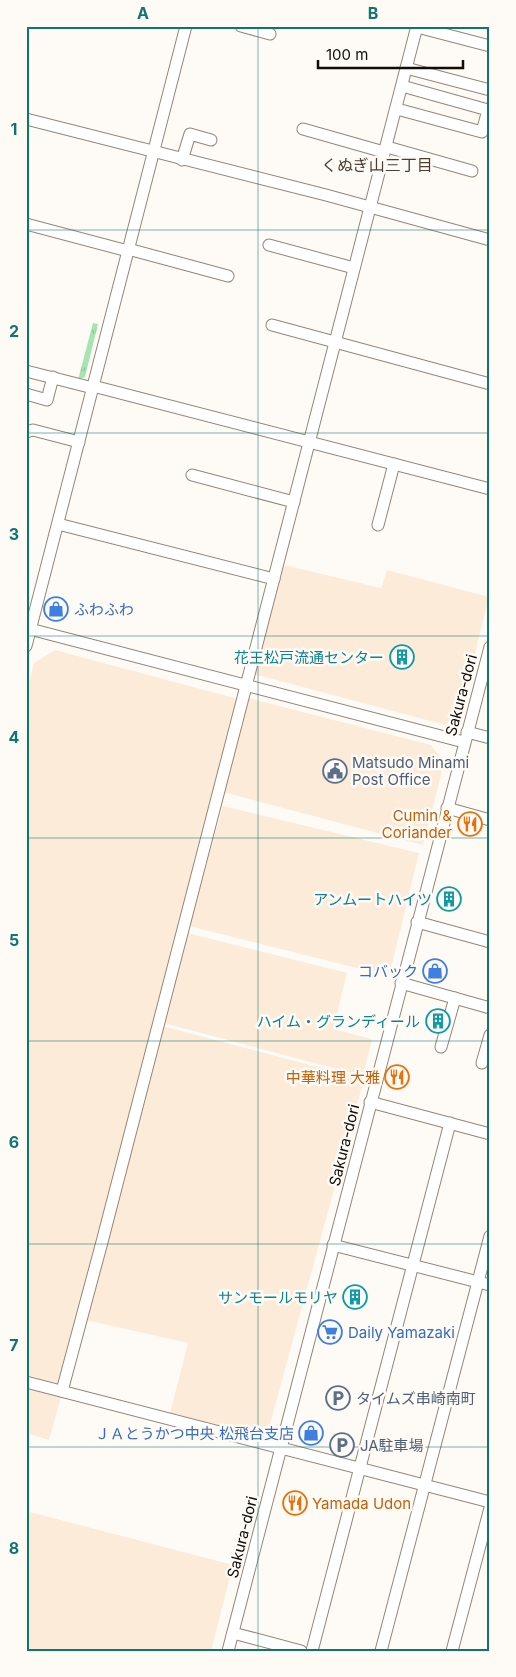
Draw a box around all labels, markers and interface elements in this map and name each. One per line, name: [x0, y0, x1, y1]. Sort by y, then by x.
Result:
text: A: [137, 3, 149, 23]
text: B: [368, 3, 378, 23]
scale bar: [318, 38, 464, 70]
text: 100 m: [326, 45, 368, 64]
text: 1: [11, 119, 17, 139]
district label: くぬぎ山三丁目: [321, 155, 433, 175]
text: 2: [9, 321, 19, 341]
text: 3: [9, 524, 19, 544]
shop icon: ふわふわ: [43, 596, 69, 622]
place label: ふわふわ: [74, 600, 134, 619]
building icon: 花王松戸流通センター: [389, 644, 415, 670]
place label: 花王松戸流通センター: [234, 648, 384, 667]
street label: Sakura-dori: [441, 652, 481, 738]
text: 4: [9, 727, 20, 747]
place label: Matsudo Minami Post Office: [352, 753, 469, 789]
public building icon: Matsudo Minami Post Office: [322, 758, 348, 784]
place label: Cumin & Coriander: [382, 806, 452, 842]
restaurant icon: Cumin & Coriander: [457, 811, 483, 837]
building icon: アンムートハイツ: [436, 886, 462, 912]
place label: アンムートハイツ: [313, 890, 432, 909]
text: 5: [9, 930, 19, 950]
shop icon: コバック: [422, 958, 448, 984]
place label: コバック: [358, 962, 418, 981]
building icon: ハイム・グランディール: [425, 1008, 451, 1034]
place label: ハイム・グランディール: [257, 1012, 420, 1031]
restaurant icon: 中華料理 大雅: [384, 1064, 410, 1090]
place label: 中華料理 大雅: [286, 1068, 380, 1087]
street label: Sakura-dori: [325, 1102, 363, 1188]
text: 6: [9, 1132, 19, 1152]
building icon: サンモールモリヤ: [342, 1284, 368, 1310]
place label: サンモールモリヤ: [218, 1288, 338, 1307]
supermarket icon: Daily Yamazaki: [317, 1319, 343, 1345]
place label: Daily Yamazaki: [348, 1323, 455, 1342]
text: 7: [9, 1335, 19, 1355]
parking icon: タイムズ串崎南町: [325, 1385, 351, 1411]
place label: タイムズ串崎南町: [356, 1389, 476, 1408]
shop icon: ＪＡとうかつ中央 松飛台支店: [298, 1420, 324, 1446]
place label: ＪＡとうかつ中央 松飛台支店: [95, 1424, 294, 1443]
parking icon: JA駐車場: [329, 1432, 355, 1458]
place label: JA駐車場: [360, 1436, 424, 1455]
restaurant icon: Yamada Udon: [282, 1490, 308, 1516]
street label: Sakura-dori: [223, 1494, 261, 1580]
place label: Yamada Udon: [312, 1494, 411, 1513]
text: 8: [9, 1538, 19, 1558]

